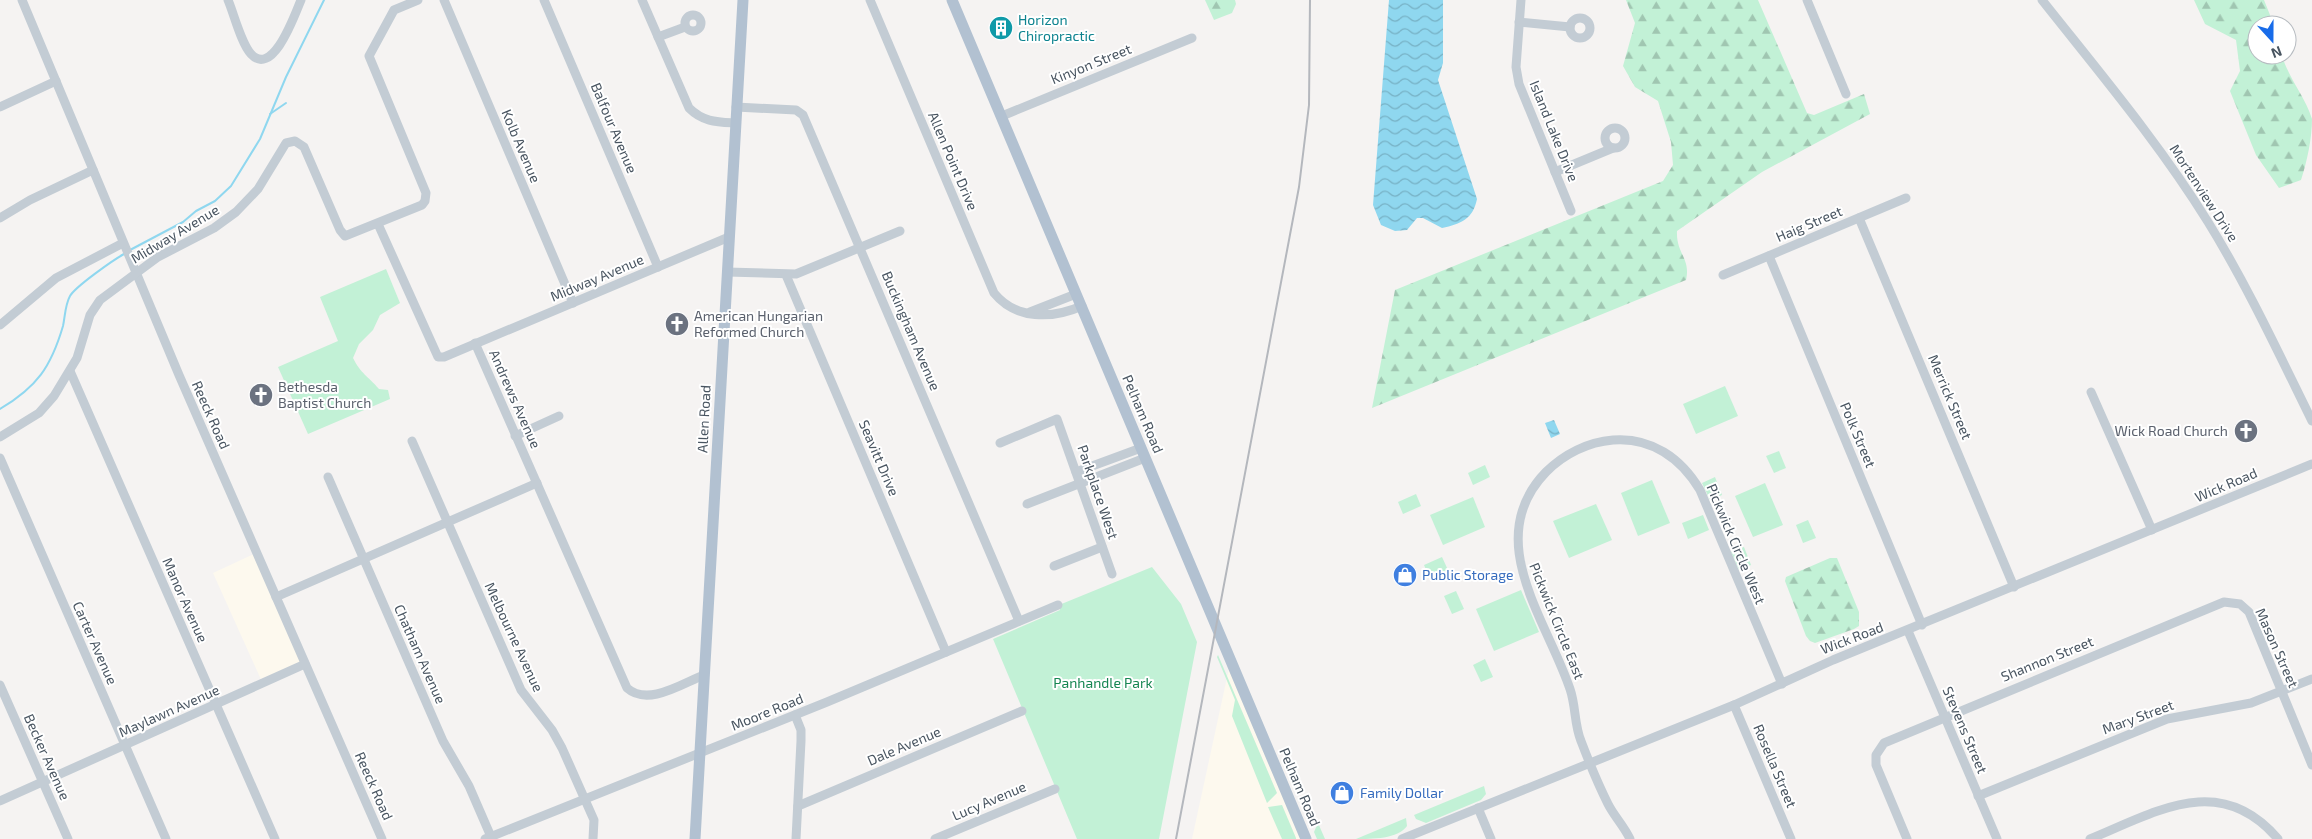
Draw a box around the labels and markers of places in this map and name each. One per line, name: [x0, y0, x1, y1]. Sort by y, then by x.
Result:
place label: Horizon Chiropractic: [1018, 11, 1095, 44]
building icon: Horizon Chiropractic: [988, 15, 1014, 41]
place label: American Hungarian Reformed Church: [694, 307, 823, 340]
church icon: American Hungarian Reformed Church: [664, 311, 690, 337]
place label: Bethesda Baptist Church: [278, 378, 371, 411]
church icon: Bethesda Baptist Church: [248, 382, 274, 408]
church icon: Wick Road Church: [2233, 418, 2259, 444]
place label: Wick Road Church: [2114, 422, 2228, 439]
shop icon: Public Storage: [1392, 562, 1418, 588]
place label: Public Storage: [1422, 566, 1513, 583]
shop icon: Family Dollar: [1329, 780, 1355, 806]
place label: Family Dollar: [1360, 784, 1444, 801]

